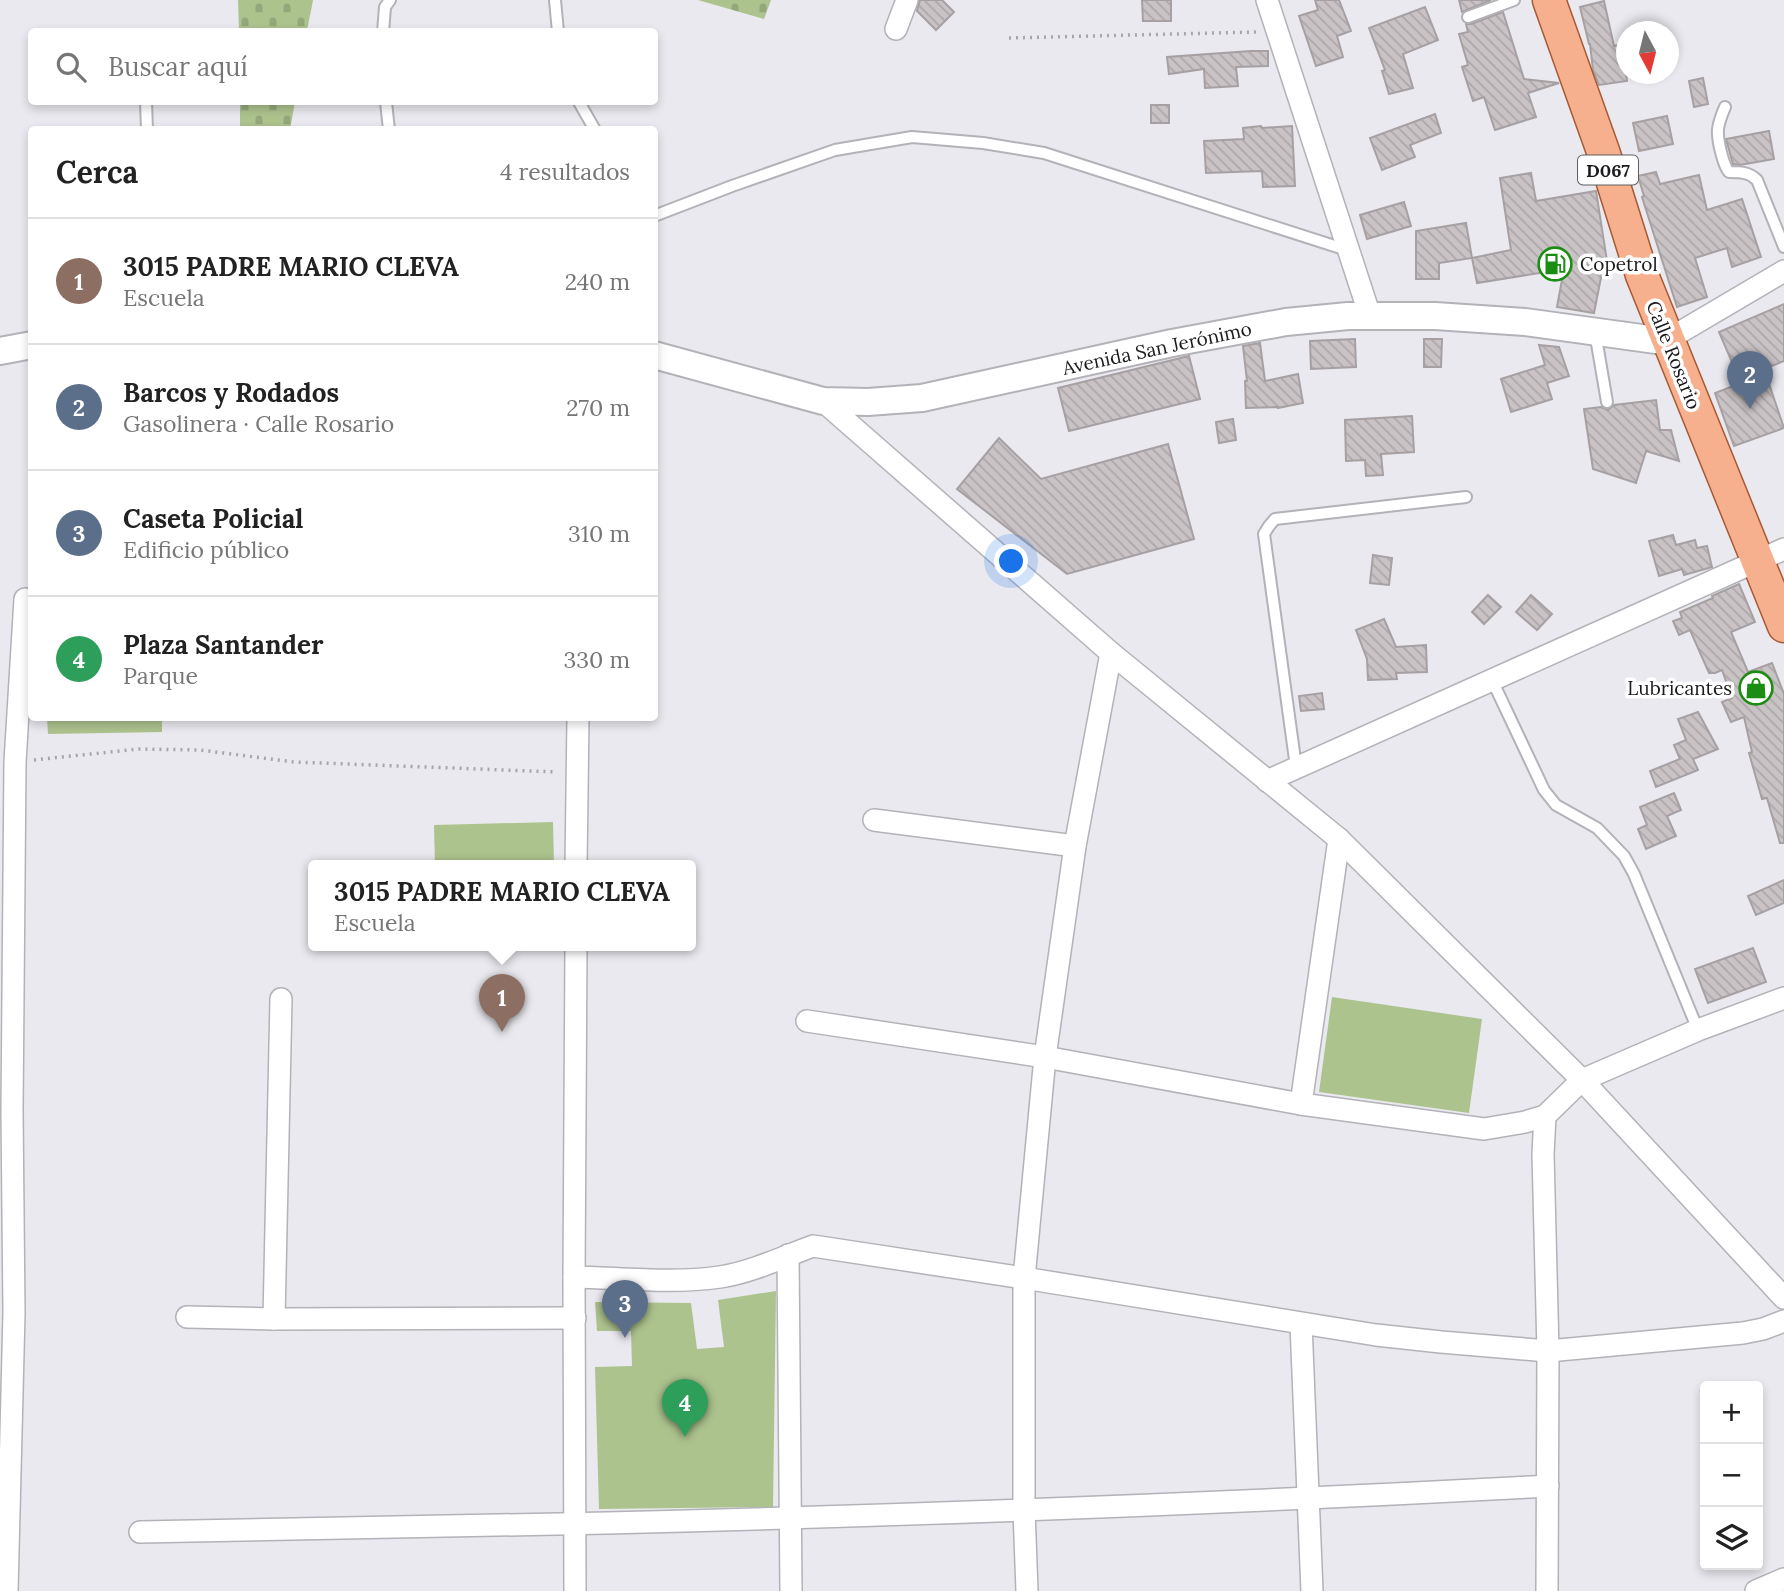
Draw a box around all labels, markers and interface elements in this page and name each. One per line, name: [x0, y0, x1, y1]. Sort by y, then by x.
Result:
north arrow: [1616, 21, 1679, 84]
search box: [28, 28, 658, 105]
icon: search: [52, 48, 90, 86]
text: Buscar aquí: [108, 50, 248, 83]
text: Cerca: [56, 153, 138, 191]
road number: D067: [1578, 155, 1638, 184]
text: 4 resultados: [500, 157, 630, 186]
fuel station icon: Copetrol: [1536, 245, 1574, 283]
text: 3015 PADRE MARIO CLEVA: [123, 250, 459, 283]
place label: Copetrol: [1580, 252, 1658, 276]
text: 1: [74, 267, 84, 296]
text: 240 m: [565, 267, 630, 296]
text: Escuela: [123, 283, 205, 312]
street label: Calle Rosario: [1641, 297, 1707, 413]
street label: Avenida San Jerónimo: [1059, 316, 1254, 380]
pin: 2: [1727, 351, 1773, 409]
text: Barcos y Rodados: [123, 376, 339, 409]
text: 2: [73, 393, 85, 422]
text: 270 m: [566, 393, 630, 422]
text: Gasolinera · Calle Rosario: [123, 409, 394, 438]
text: Caseta Policial: [123, 502, 303, 535]
text: 3: [73, 519, 85, 548]
text: 310 m: [568, 519, 630, 548]
text: Edificio público: [123, 535, 289, 564]
your location: [994, 544, 1028, 578]
text: Plaza Santander: [123, 628, 324, 661]
text: 4: [73, 645, 85, 674]
text: 330 m: [563, 645, 630, 674]
text: Parque: [123, 661, 198, 690]
shop icon: Lubricantes: [1737, 669, 1775, 707]
place label: Lubricantes: [1627, 676, 1732, 700]
popup: [308, 860, 696, 951]
text: 3015 PADRE MARIO CLEVA: [334, 875, 670, 908]
text: Escuela: [334, 908, 416, 937]
pin: 1: [479, 974, 525, 1032]
pin: 3: [602, 1280, 648, 1338]
pin: 4: [662, 1379, 708, 1437]
map controls: [1700, 1381, 1763, 1570]
button: +: [1700, 1381, 1763, 1444]
button: −: [1700, 1444, 1763, 1507]
button: layers: [1700, 1507, 1763, 1570]

